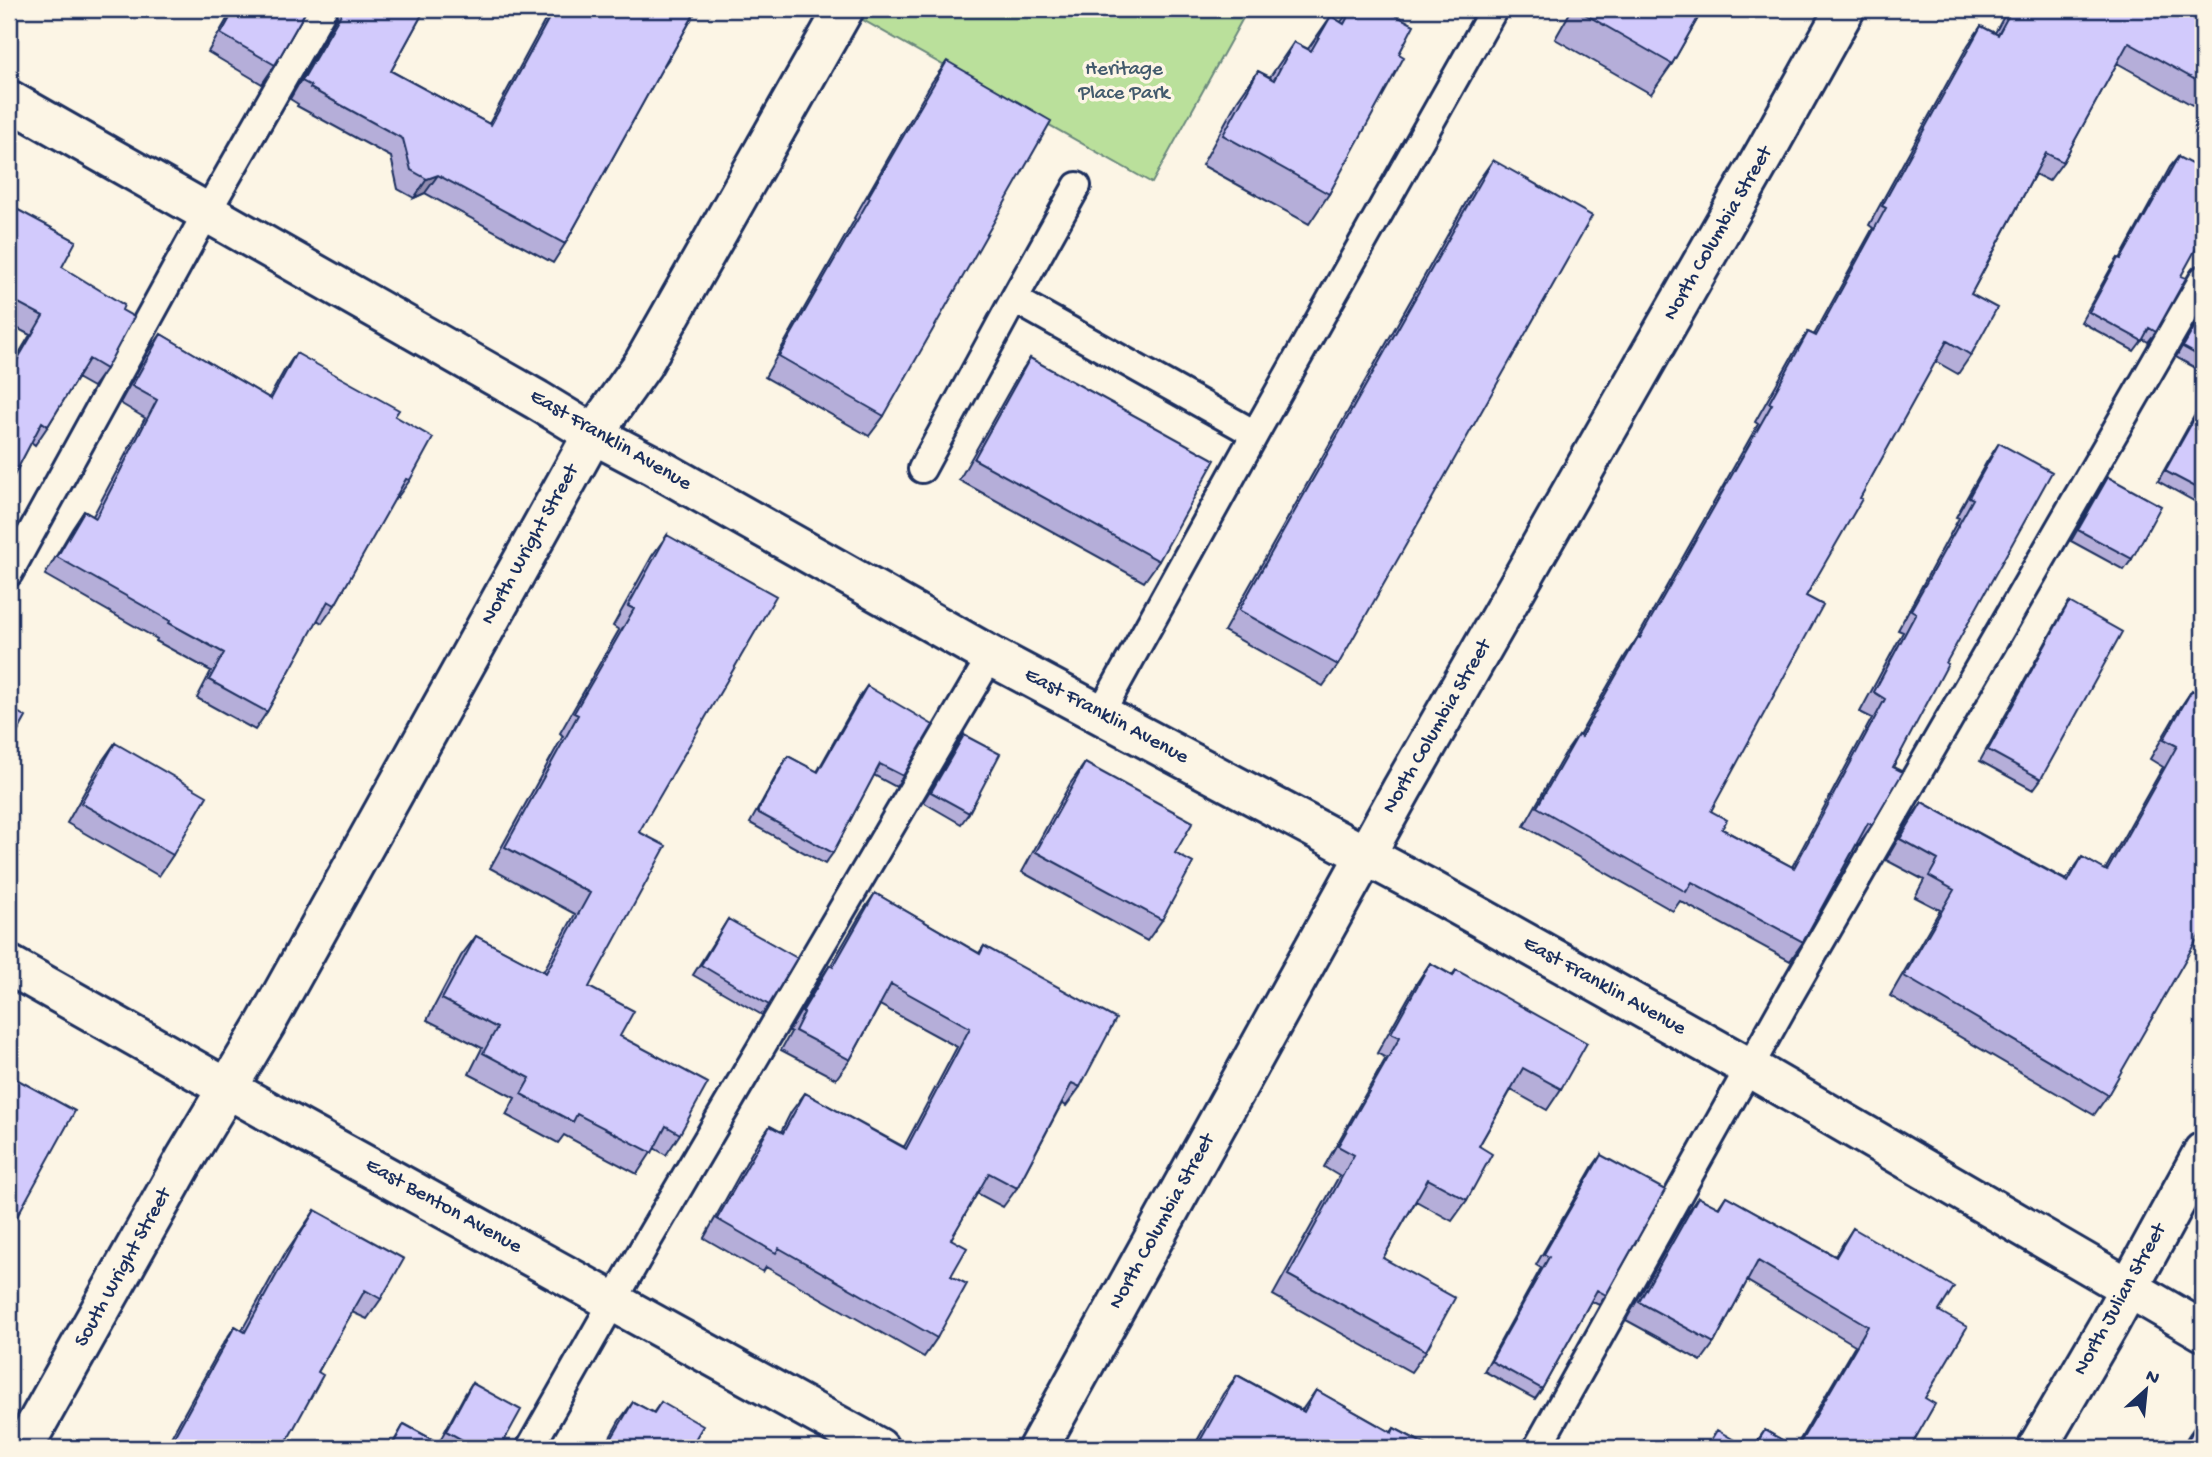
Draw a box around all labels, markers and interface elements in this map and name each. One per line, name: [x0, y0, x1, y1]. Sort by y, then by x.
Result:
park label: Heritage Place Park: [1078, 58, 1172, 107]
street label: North Columbia Street: [1659, 140, 1780, 325]
street label: East Franklin Avenue: [525, 385, 696, 498]
street label: North Wright Street: [477, 458, 587, 630]
street label: North Columbia Street: [1378, 633, 1499, 818]
street label: East Franklin Avenue: [1020, 663, 1193, 771]
street label: East Franklin Avenue: [1518, 932, 1691, 1043]
street label: North Columbia Street: [1104, 1128, 1223, 1314]
street label: East Benton Avenue: [360, 1154, 527, 1261]
street label: South Wright Street: [70, 1182, 179, 1352]
street label: North Julian Street: [2069, 1220, 2173, 1380]
north arrow: [2110, 1356, 2180, 1426]

